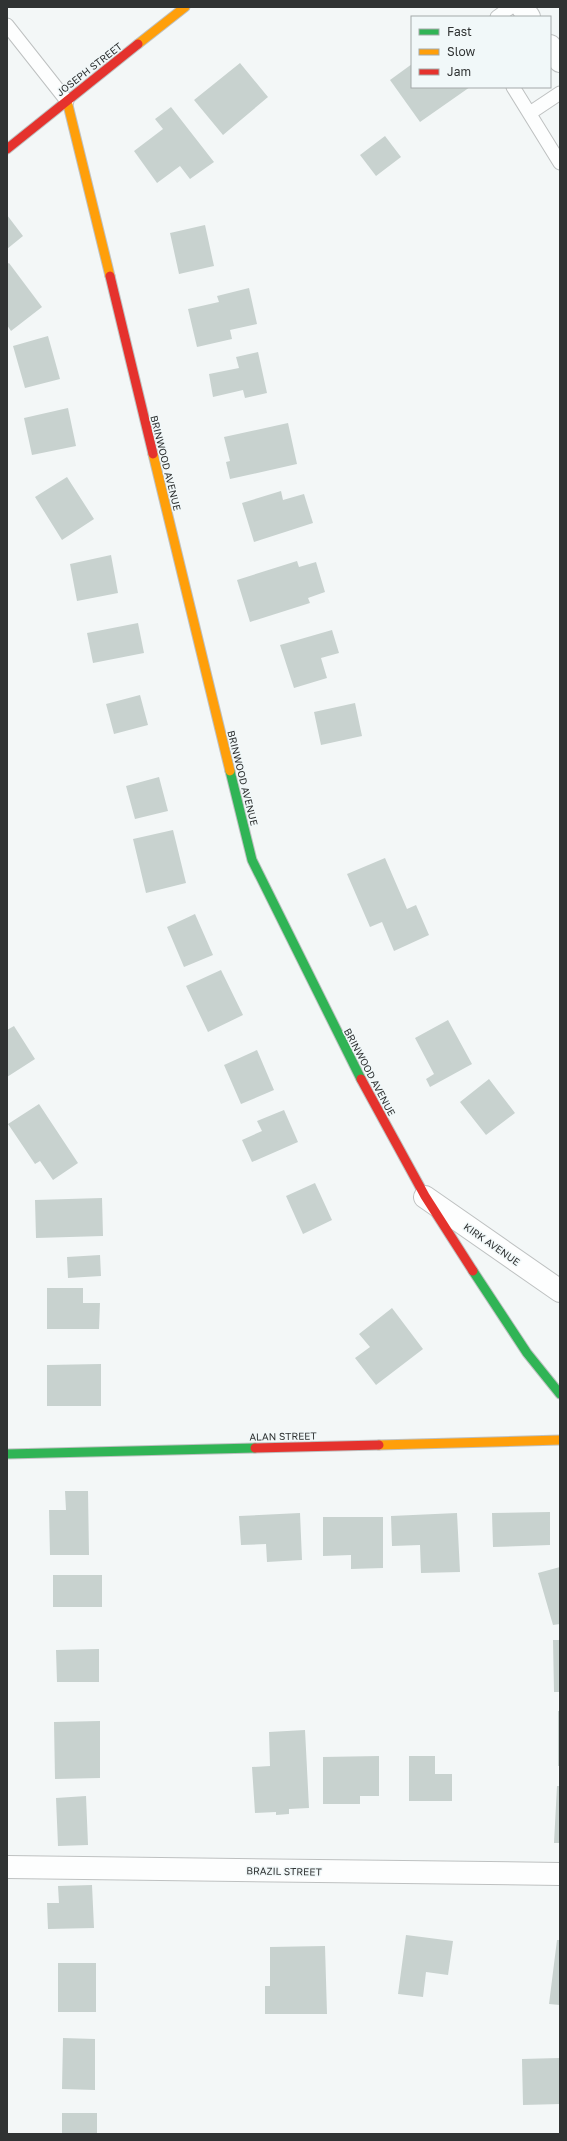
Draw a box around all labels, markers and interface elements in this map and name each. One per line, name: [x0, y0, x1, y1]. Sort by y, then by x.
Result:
legend: [411, 16, 551, 88]
text: Fast: [447, 24, 472, 39]
street label: JOSEPH STREET: [54, 40, 124, 98]
text: Slow: [447, 44, 475, 59]
text: Jam: [447, 64, 471, 79]
street label: BRINWOOD AVENUE: [148, 414, 184, 512]
street label: BRINWOOD AVENUE: [225, 729, 261, 827]
street label: BRINWOOD AVENUE: [342, 1026, 398, 1118]
street label: KIRK AVENUE: [462, 1220, 522, 1268]
street label: ALAN STREET: [249, 1429, 317, 1443]
street label: BRAZIL STREET: [246, 1864, 322, 1878]

